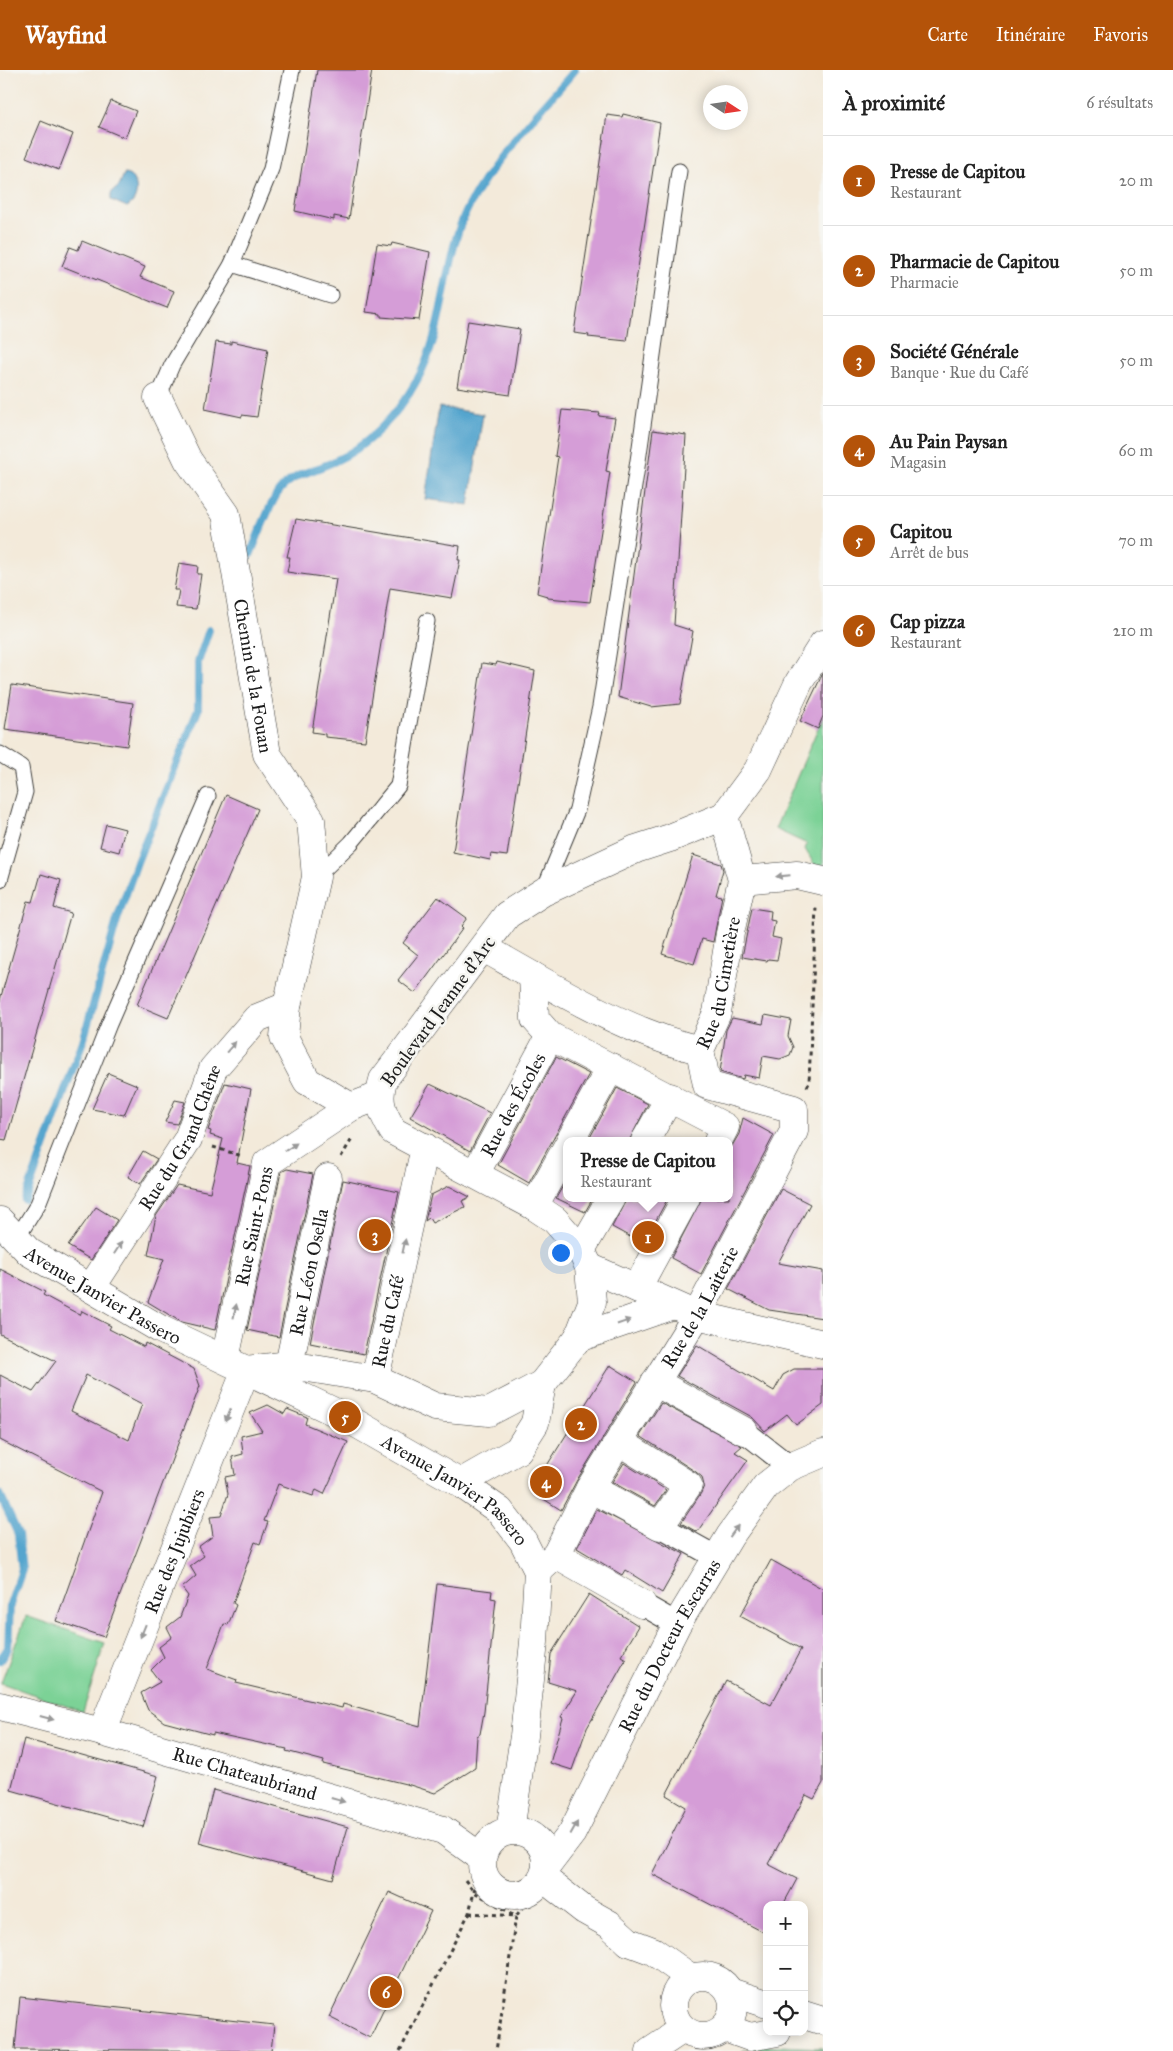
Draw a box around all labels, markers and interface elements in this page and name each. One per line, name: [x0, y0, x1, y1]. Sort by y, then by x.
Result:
text: Wayfind: [25, 20, 107, 50]
text: Carte: [928, 24, 968, 46]
text: Itinéraire: [996, 24, 1065, 46]
text: Favoris: [1093, 24, 1148, 46]
north arrow: [703, 85, 748, 130]
text: À proximité: [843, 90, 945, 116]
text: 6 résultats: [1086, 93, 1153, 112]
text: Presse de Capitou: [890, 160, 1025, 183]
text: 1: [856, 171, 862, 190]
text: 20 m: [1119, 171, 1153, 190]
text: Restaurant: [890, 183, 962, 202]
text: Pharmacie de Capitou: [890, 250, 1059, 273]
text: 2: [855, 261, 863, 280]
text: 50 m: [1119, 261, 1153, 280]
text: Pharmacie: [890, 273, 959, 292]
text: Société Générale: [890, 340, 1019, 363]
text: 3: [856, 351, 862, 370]
text: 50 m: [1119, 351, 1153, 370]
text: Banque · Rue du Café: [890, 363, 1029, 382]
text: Au Pain Paysan: [890, 430, 1007, 453]
text: 4: [855, 441, 863, 460]
text: 60 m: [1119, 441, 1153, 460]
text: Magasin: [890, 453, 946, 472]
text: Capitou: [890, 520, 952, 543]
text: 5: [855, 531, 863, 550]
text: 70 m: [1118, 531, 1153, 550]
text: Arrêt de bus: [890, 543, 969, 562]
street label: Chemin de la Fouan: [229, 597, 278, 755]
text: Cap pizza: [890, 610, 965, 633]
text: 6: [855, 621, 863, 640]
text: 210 m: [1113, 621, 1153, 640]
text: Restaurant: [890, 633, 962, 652]
one-way arrow: [775, 872, 791, 880]
street label: Rue du Cimetière: [691, 914, 745, 1053]
street label: Boulevard Jeanne d'Arc: [376, 931, 501, 1091]
one-way arrow: [226, 1041, 237, 1054]
street label: Rue des Écoles: [475, 1048, 550, 1161]
street label: Rue du Grand Chêne: [133, 1058, 225, 1215]
popup: [563, 1137, 733, 1202]
one-way arrow: [284, 1142, 298, 1152]
text: Presse de Capitou: [580, 1149, 716, 1172]
street label: Rue Saint-Pons: [230, 1164, 278, 1288]
text: Restaurant: [580, 1172, 652, 1191]
street label: Rue Léon Osella: [284, 1206, 333, 1338]
pin: 3: [359, 1216, 391, 1254]
pin: 1: [632, 1218, 664, 1256]
one-way arrow: [400, 1237, 408, 1253]
street label: Avenue Janvier Passero: [20, 1240, 185, 1349]
your location: [548, 1240, 574, 1266]
one-way arrow: [113, 1241, 122, 1254]
street label: Rue de la Laiterie: [656, 1242, 743, 1372]
street label: Rue du Café: [366, 1273, 409, 1370]
one-way arrow: [232, 1303, 240, 1319]
one-way arrow: [616, 1318, 631, 1325]
pin: 5: [329, 1398, 361, 1436]
pin: 2: [565, 1405, 597, 1443]
one-way arrow: [224, 1408, 232, 1423]
street label: Avenue Janvier Passero: [377, 1429, 534, 1550]
pin: 4: [530, 1463, 562, 1501]
street label: Rue des Jujubiers: [139, 1485, 209, 1617]
one-way arrow: [729, 1524, 739, 1537]
street label: Rue du Docteur Escarras: [613, 1554, 725, 1736]
one-way arrow: [138, 1624, 146, 1638]
one-way arrow: [40, 1714, 55, 1722]
street label: Rue Chateaubriand: [170, 1741, 320, 1805]
one-way arrow: [331, 1796, 346, 1804]
one-way arrow: [570, 1821, 579, 1834]
map controls: [763, 1901, 808, 2036]
button: +: [763, 1901, 808, 1946]
button: −: [763, 1946, 808, 1991]
pin: 6: [370, 1973, 402, 2011]
button: locate: [763, 1991, 808, 2036]

